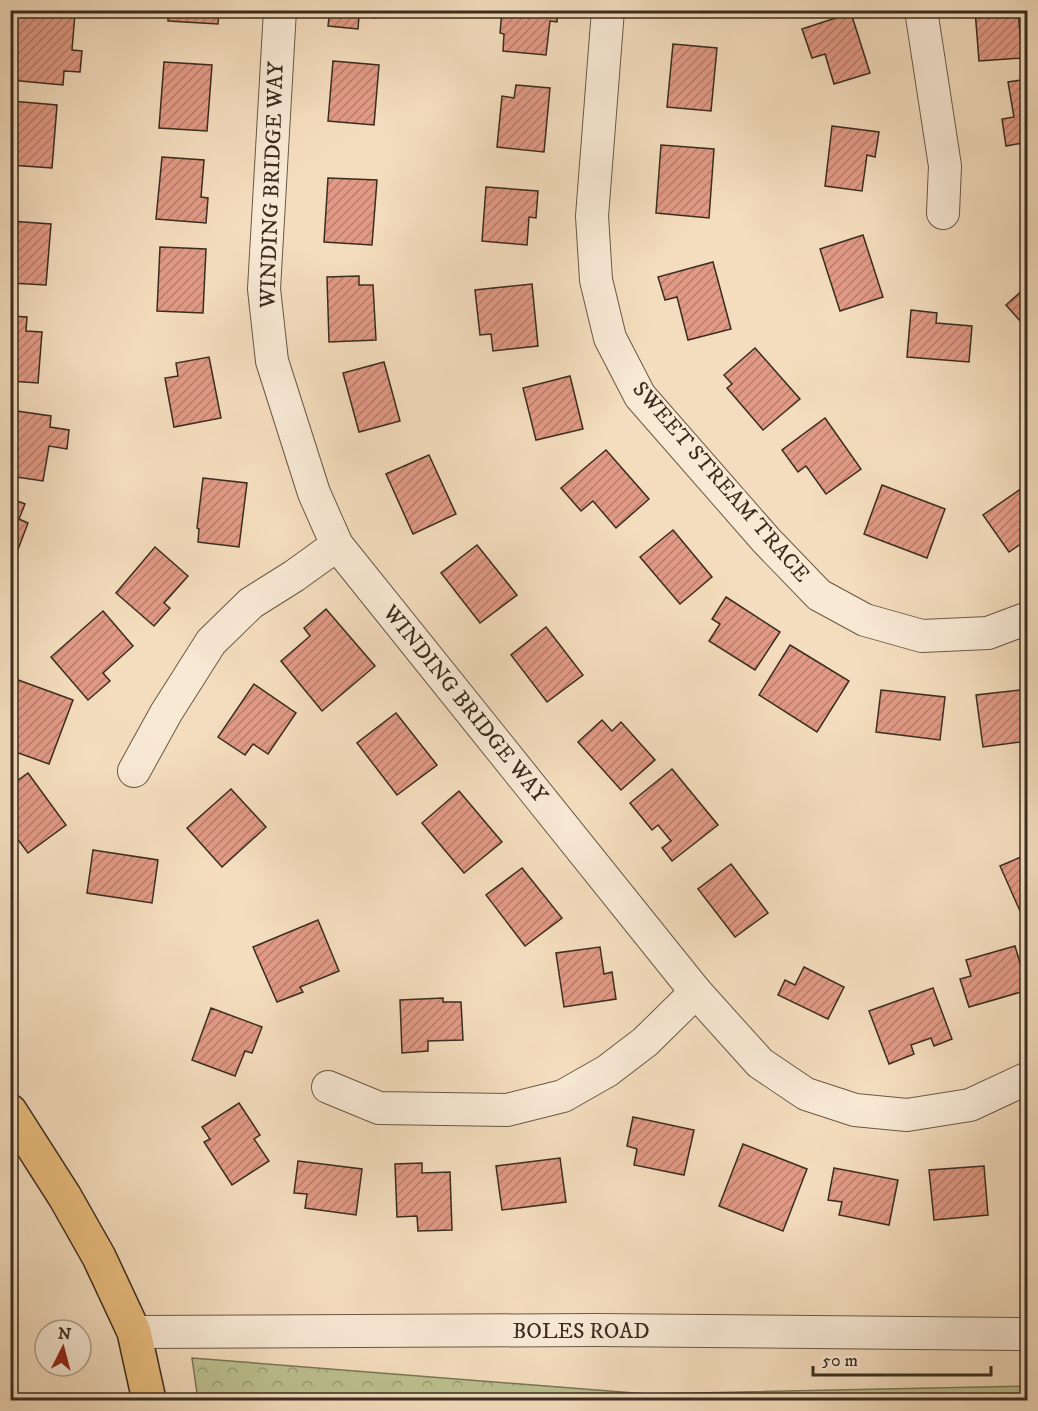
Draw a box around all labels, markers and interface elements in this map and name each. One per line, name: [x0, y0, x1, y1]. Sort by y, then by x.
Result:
street label: WINDING BRIDGE WAY: [254, 60, 290, 310]
street label: SWEET STREAM TRACE: [627, 376, 815, 588]
street label: WINDING BRIDGE WAY: [376, 599, 554, 809]
north arrow: [33, 1318, 93, 1378]
street label: BOLES ROAD: [512, 1318, 650, 1345]
text: N: [57, 1323, 72, 1345]
scale bar: [813, 1339, 992, 1377]
text: 50 m: [822, 1350, 858, 1372]

